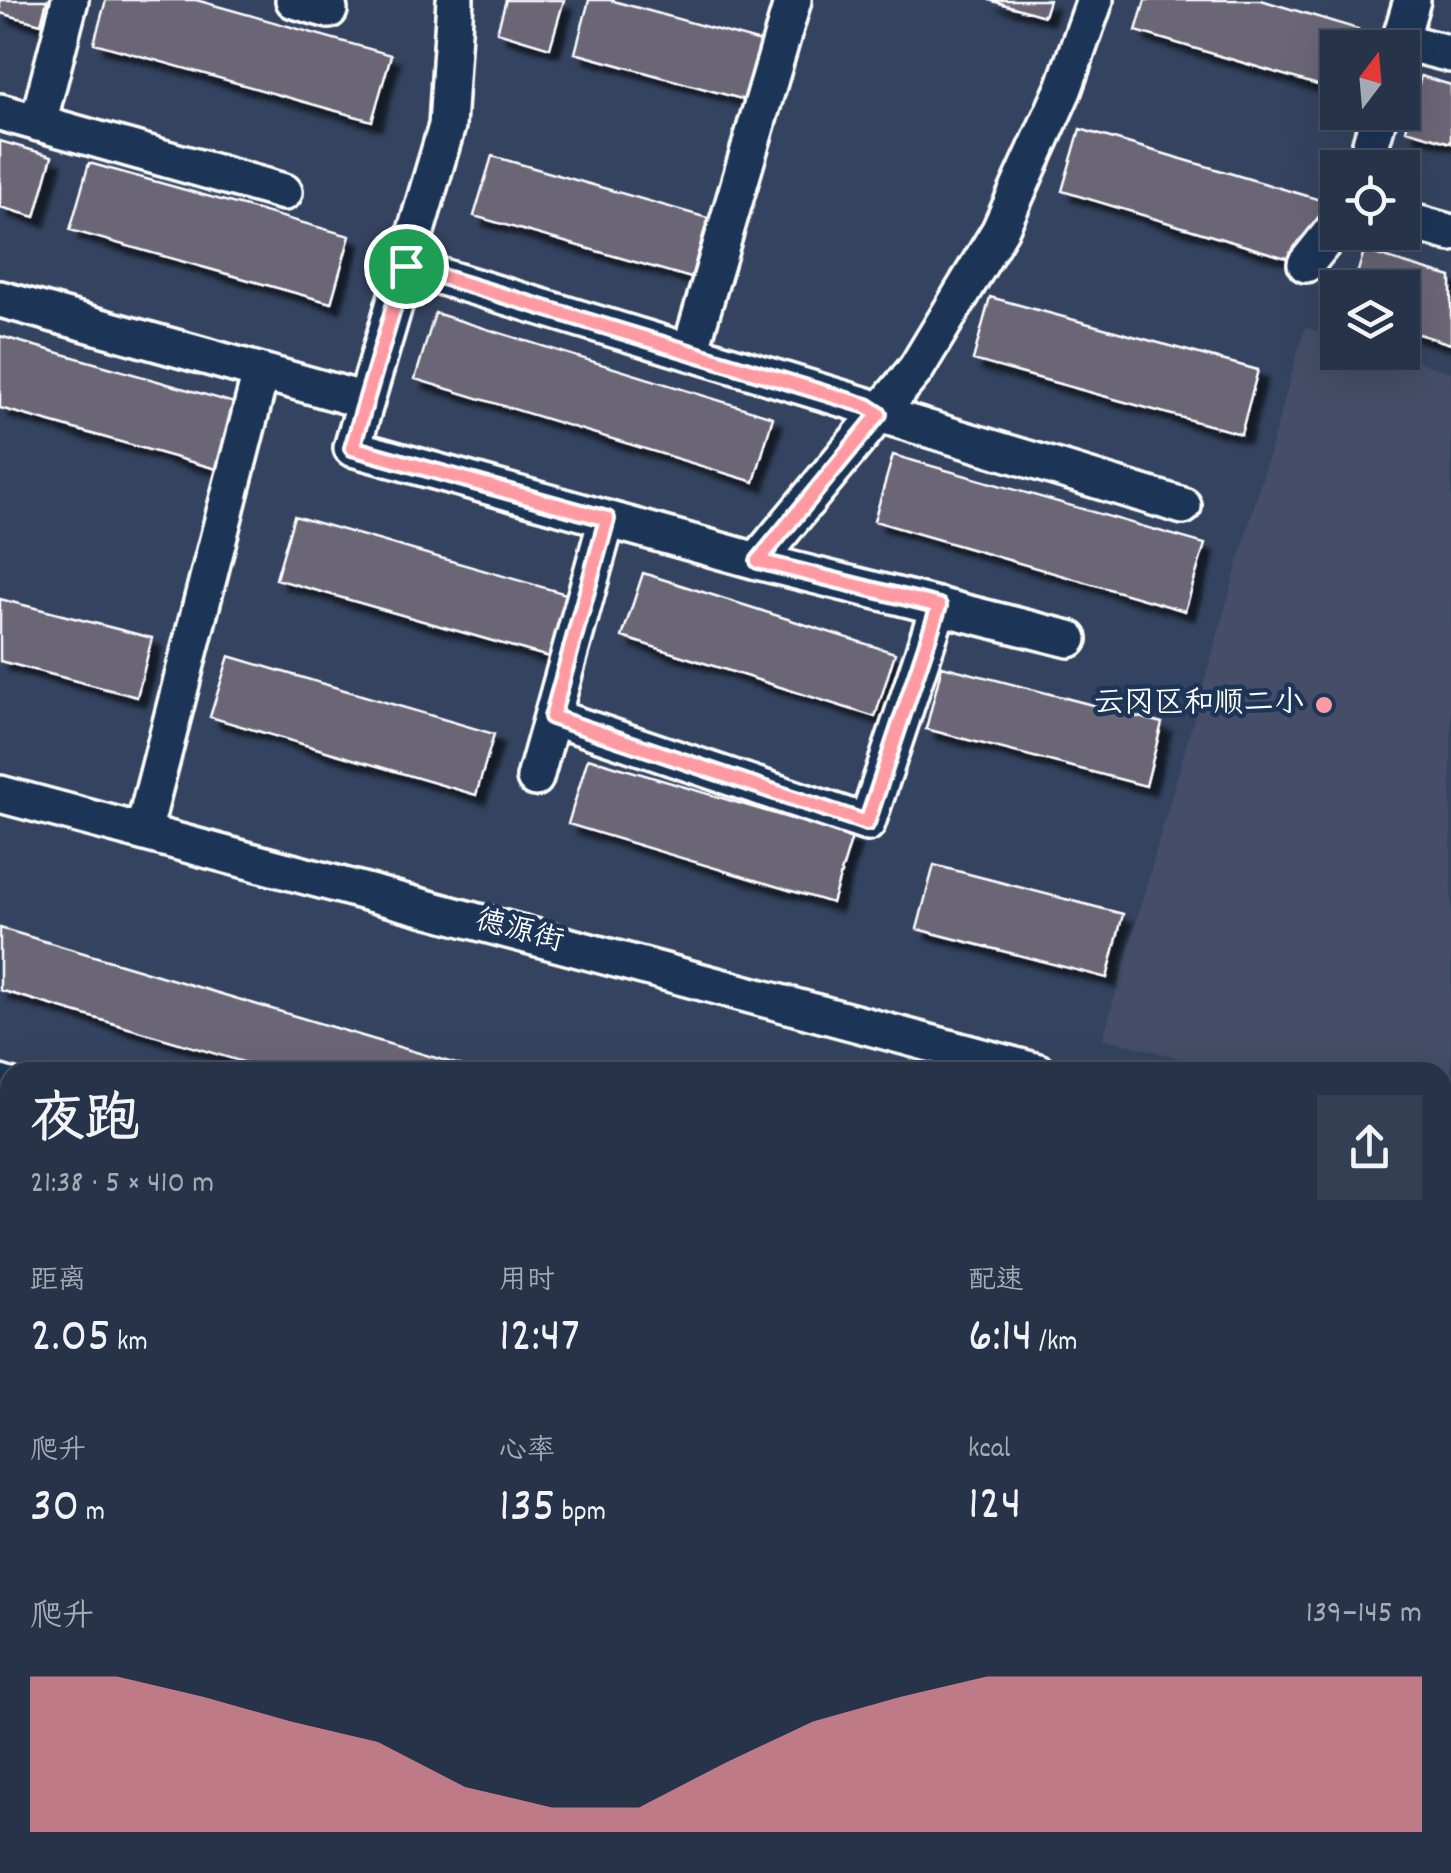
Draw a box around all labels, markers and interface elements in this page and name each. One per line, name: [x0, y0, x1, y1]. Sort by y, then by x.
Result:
north arrow: [1320, 30, 1420, 130]
map controls: [1320, 30, 1420, 370]
button: locate: [1320, 150, 1420, 250]
pin: [364, 224, 449, 309]
icon: arrive: [379, 239, 434, 294]
button: layers: [1320, 270, 1420, 370]
place label: 云冈区和顺二小: [1094, 684, 1304, 727]
marker: 云冈区和顺二小: [1313, 694, 1335, 716]
street label: 德源街: [470, 901, 568, 965]
text: 夜跑: [30, 1085, 140, 1164]
button: share: [1317, 1095, 1422, 1200]
text: 21:38 · 5 × 410 m: [30, 1162, 214, 1208]
text: 距离: [30, 1263, 86, 1303]
text: 用时: [499, 1263, 555, 1303]
text: 配速: [968, 1263, 1024, 1303]
text: 2.05: [30, 1303, 111, 1375]
text: 12:47: [499, 1303, 580, 1375]
text: 6:14: [968, 1303, 1033, 1375]
text: km: [111, 1324, 148, 1364]
text: /km: [1033, 1324, 1078, 1364]
text: kcal: [968, 1431, 1011, 1471]
text: 爬升: [30, 1433, 86, 1473]
text: 心率: [499, 1433, 555, 1473]
text: 124: [968, 1471, 1022, 1543]
text: 30: [30, 1473, 79, 1545]
text: 135: [499, 1473, 555, 1545]
text: m: [79, 1494, 105, 1534]
text: bpm: [555, 1494, 606, 1534]
text: 139–145 m: [1306, 1592, 1422, 1638]
text: 爬升: [30, 1596, 94, 1642]

